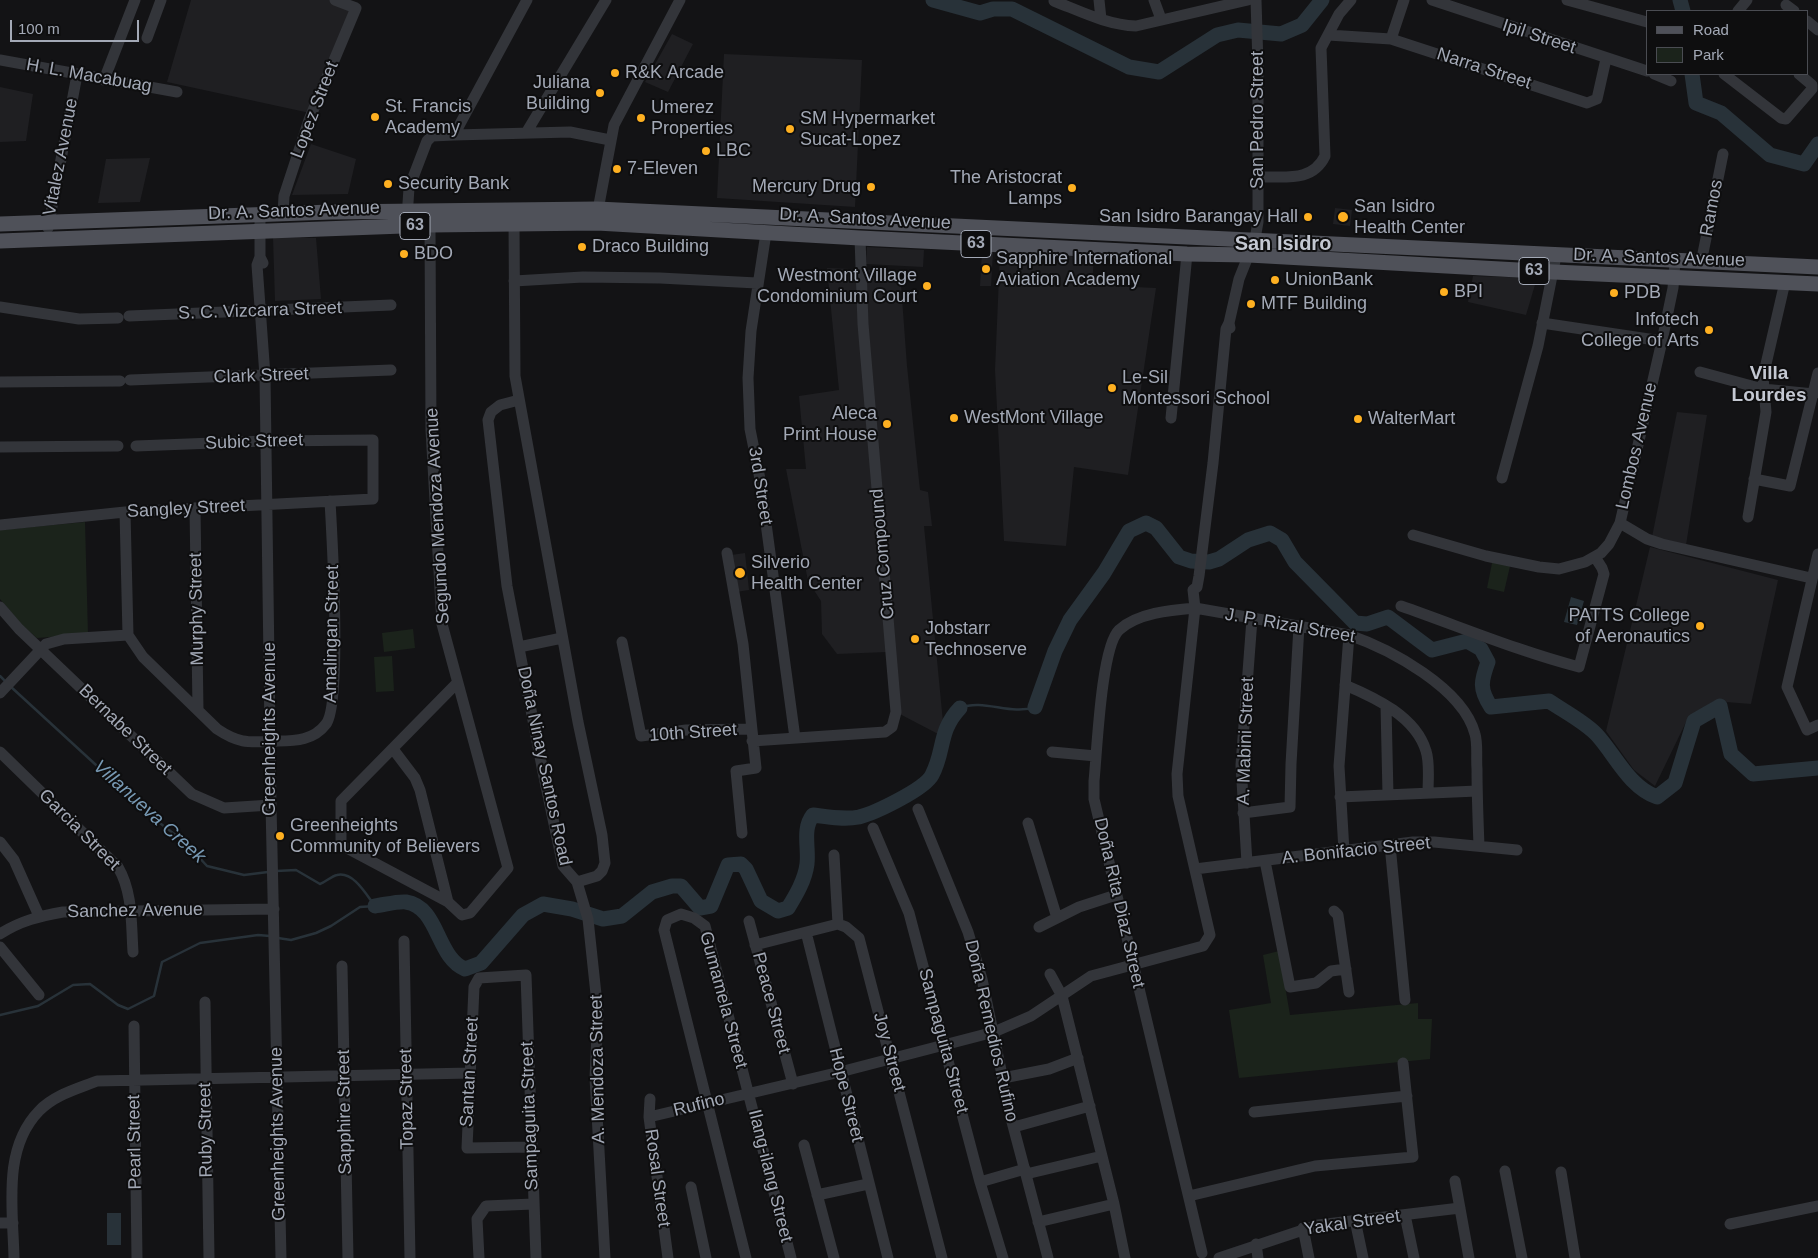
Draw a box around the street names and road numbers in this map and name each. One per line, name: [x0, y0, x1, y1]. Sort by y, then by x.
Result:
street label: Ipil Street: [1500, 15, 1578, 59]
street label: Narra Street: [1434, 44, 1534, 94]
street label: San Pedro Street: [1247, 51, 1269, 189]
street label: H. L. Macabuag: [25, 54, 153, 98]
street label: Lopez Street: [287, 58, 343, 162]
street label: Vitalez Avenue: [39, 96, 83, 218]
street label: Ramos: [1696, 178, 1728, 238]
street label: Dr. A. Santos Avenue: [208, 197, 380, 225]
street label: Dr. A. Santos Avenue: [779, 204, 951, 234]
road number: 63: [400, 212, 430, 240]
road number: 63: [961, 230, 991, 258]
street label: Dr. A. Santos Avenue: [1573, 244, 1745, 272]
road number: 63: [1519, 258, 1549, 284]
street label: S. C. Vizcarra Street: [178, 297, 342, 325]
street label: Clark Street: [213, 364, 309, 388]
street label: Lombos Avenue: [1612, 380, 1662, 512]
street label: Segundo Mendoza Avenue: [422, 407, 454, 625]
street label: Subic Street: [205, 429, 303, 455]
street label: 3rd Street: [743, 445, 777, 527]
street label: Cruz Compound: [867, 488, 899, 620]
street label: Sangley Street: [126, 495, 246, 523]
street label: Murphy Street: [185, 552, 209, 666]
street label: Amalingan Street: [320, 565, 344, 703]
street label: J. P. Rizal Street: [1223, 604, 1357, 648]
street label: Greenheights Avenue: [259, 642, 281, 816]
street label: Doña Ninay Santos Road: [512, 664, 576, 868]
street label: A. Mabini Street: [1233, 677, 1259, 805]
street label: Bernabe Street: [74, 680, 176, 780]
street label: 10th Street: [648, 719, 738, 747]
street label: Garcia Street: [34, 785, 124, 875]
street label: Doña Rita Diaz Street: [1089, 816, 1149, 990]
street label: A. Bonifacio Street: [1281, 832, 1431, 870]
street label: Sanchez Avenue: [67, 899, 203, 923]
street label: Gumamela Street: [694, 929, 752, 1071]
street label: Doña Remedios Rufino: [960, 938, 1022, 1124]
street label: Peace Street: [747, 950, 795, 1056]
street label: Sampaguita Street: [913, 966, 973, 1116]
street label: A. Mendoza Street: [586, 994, 610, 1144]
street label: Joy Street: [868, 1010, 910, 1094]
street label: Santan Street: [456, 1016, 484, 1128]
street label: Sampaguita Street: [517, 1041, 543, 1191]
street label: Hope Street: [824, 1046, 868, 1144]
street label: Greenheights Avenue: [266, 1047, 290, 1221]
street label: Topaz Street: [395, 1048, 419, 1150]
street label: Sapphire Street: [333, 1049, 357, 1175]
street label: Ruby Street: [194, 1082, 218, 1178]
street label: Rufino: [671, 1088, 727, 1122]
street label: Pearl Street: [123, 1094, 147, 1190]
street label: Ilang-ilang Street: [743, 1107, 797, 1245]
street label: Rosal Street: [639, 1127, 675, 1229]
street label: Yakal Street: [1303, 1206, 1401, 1240]

